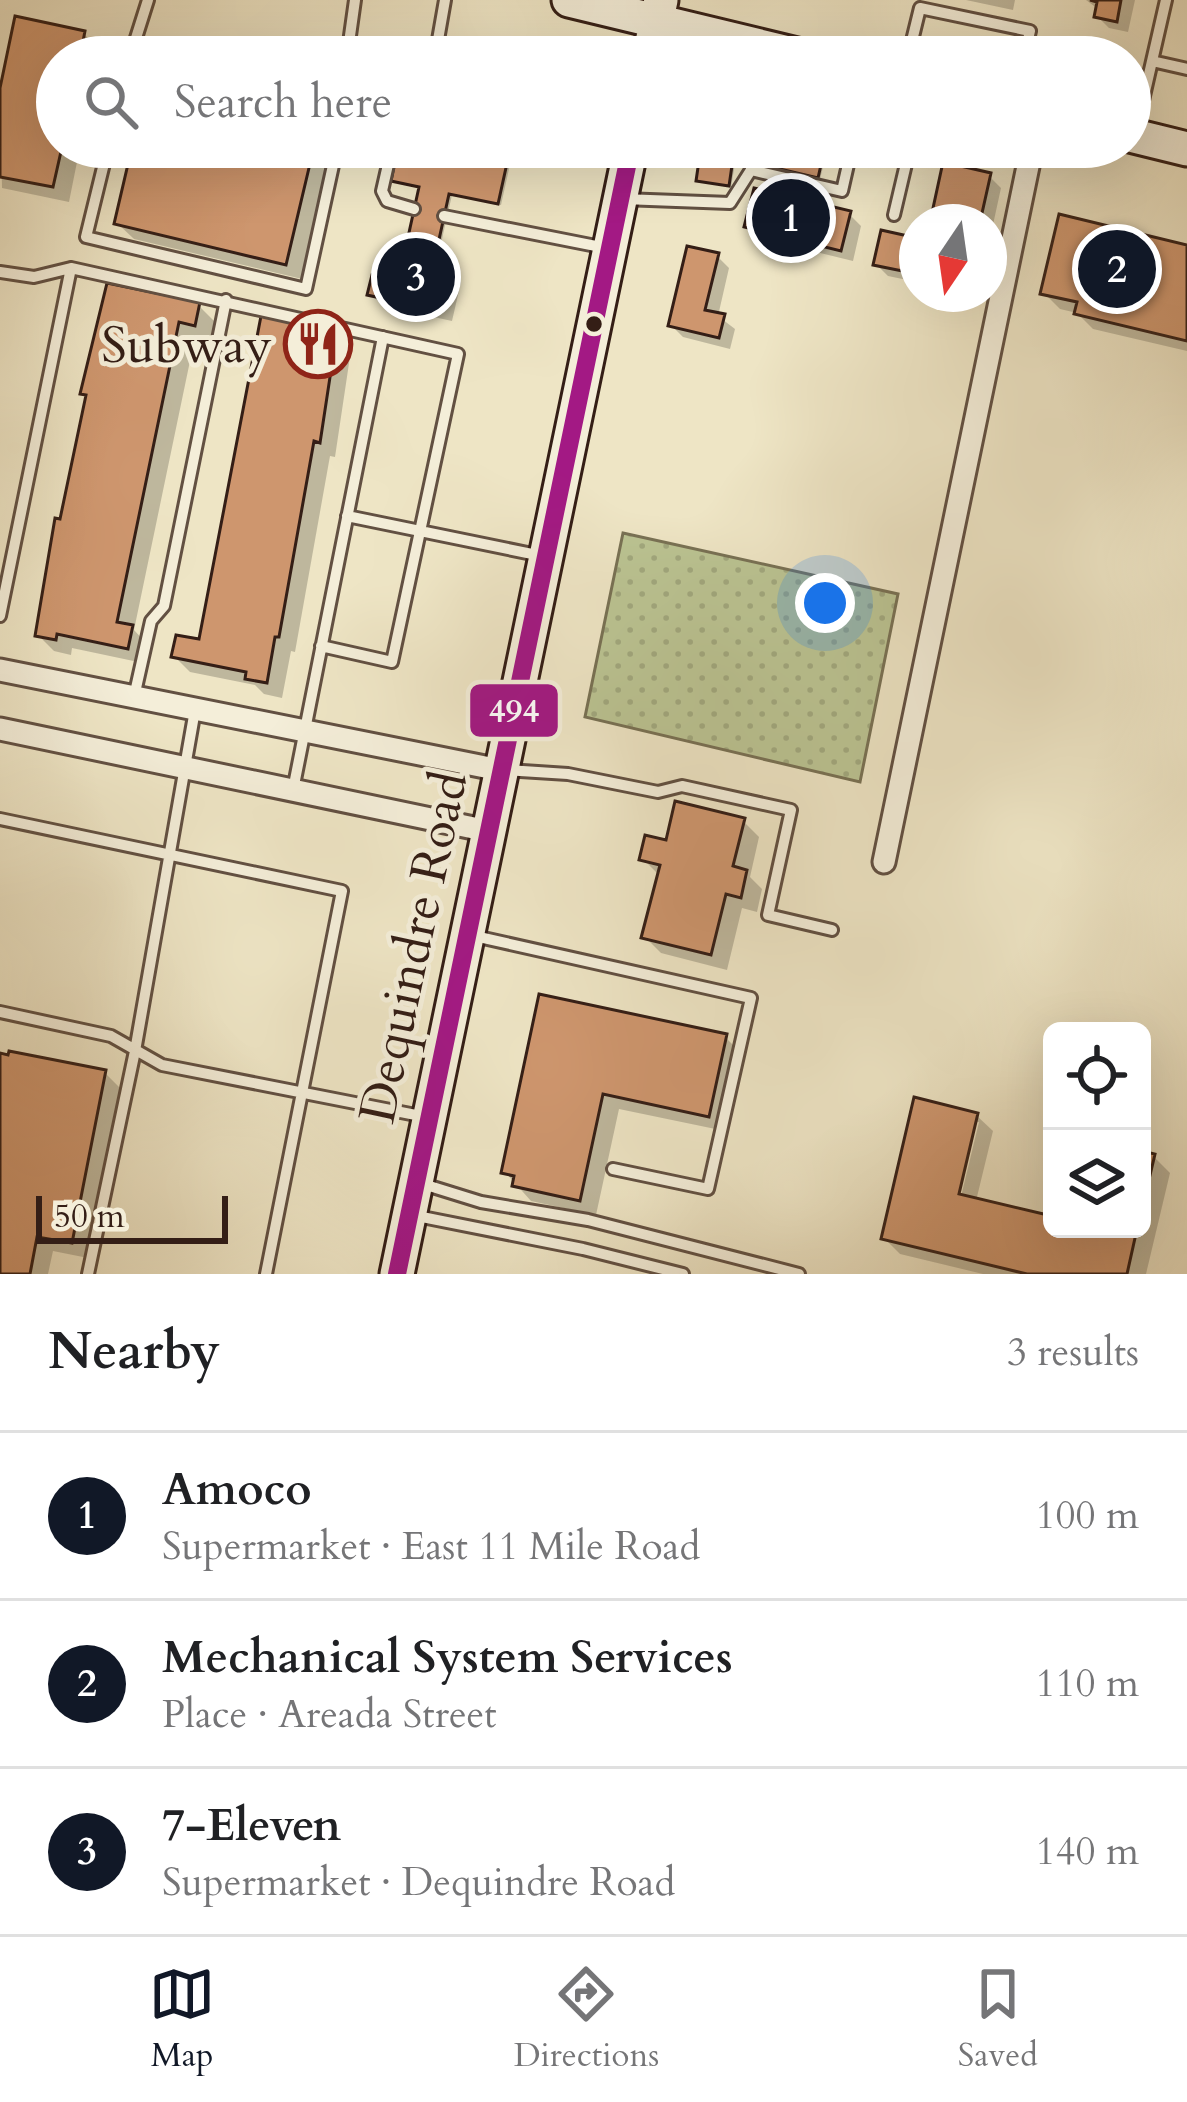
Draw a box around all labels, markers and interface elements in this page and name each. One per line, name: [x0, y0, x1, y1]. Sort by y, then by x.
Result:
search box: [36, 36, 1151, 168]
icon: search: [78, 69, 144, 135]
text: Search here: [174, 72, 392, 133]
pin: 1: [752, 173, 830, 263]
north arrow: [899, 204, 1007, 312]
pin: 2: [1078, 224, 1156, 314]
pin: 3: [377, 232, 455, 322]
restaurant icon: Subway: [283, 309, 353, 379]
place label: Subway: [101, 311, 272, 381]
unlabelled marker: [583, 313, 605, 335]
your location: [795, 573, 855, 633]
line badge: 494: [468, 682, 560, 739]
text: 494: [489, 689, 539, 734]
street label: Dequindre Road: [343, 765, 485, 1130]
map controls: [1043, 1022, 1151, 1238]
button: locate: [1043, 1022, 1151, 1130]
button: layers: [1043, 1130, 1151, 1238]
scale bar: [36, 1190, 228, 1243]
text: 50 m: [54, 1194, 125, 1239]
text: Nearby: [48, 1317, 220, 1387]
text: 3 results: [1007, 1326, 1139, 1379]
text: Amoco: [162, 1459, 312, 1520]
text: 1: [77, 1489, 97, 1542]
text: 100 m: [1036, 1489, 1139, 1542]
text: Supermarket · East 11 Mile Road: [162, 1520, 700, 1573]
text: Mechanical System Services: [162, 1627, 733, 1688]
text: 2: [77, 1657, 97, 1710]
text: 110 m: [1036, 1657, 1139, 1710]
text: Place · Areada Street: [162, 1688, 497, 1741]
text: 7-Eleven: [162, 1795, 341, 1856]
text: 3: [77, 1825, 97, 1878]
text: 140 m: [1036, 1825, 1139, 1878]
text: Supermarket · Dequindre Road: [162, 1856, 675, 1909]
tab: Map: [149, 1961, 215, 2078]
tab: Directions: [514, 1961, 659, 2078]
tab: Saved: [958, 1961, 1038, 2078]

